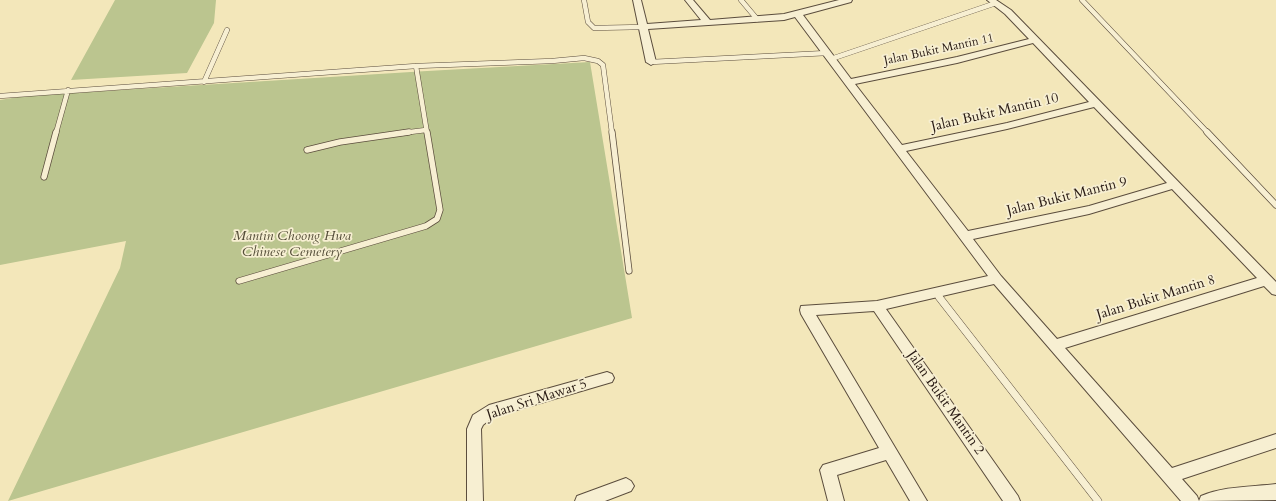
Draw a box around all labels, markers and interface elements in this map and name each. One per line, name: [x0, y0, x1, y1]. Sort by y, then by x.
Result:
street label: Jalan Bukit Mantin 11: [883, 31, 995, 69]
street label: Jalan Bukit Mantin 10: [930, 90, 1060, 136]
street label: Jalan Bukit Mantin 9: [1005, 174, 1129, 220]
park label: Mantin Choong Hwa Chinese Cemetery: [233, 229, 351, 262]
street label: Jalan Bukit Mantin 8: [1095, 272, 1217, 324]
street label: Jalan Bukit Mantin 2: [903, 348, 987, 458]
street label: Jalan Sri Mawar 5: [485, 376, 589, 424]

